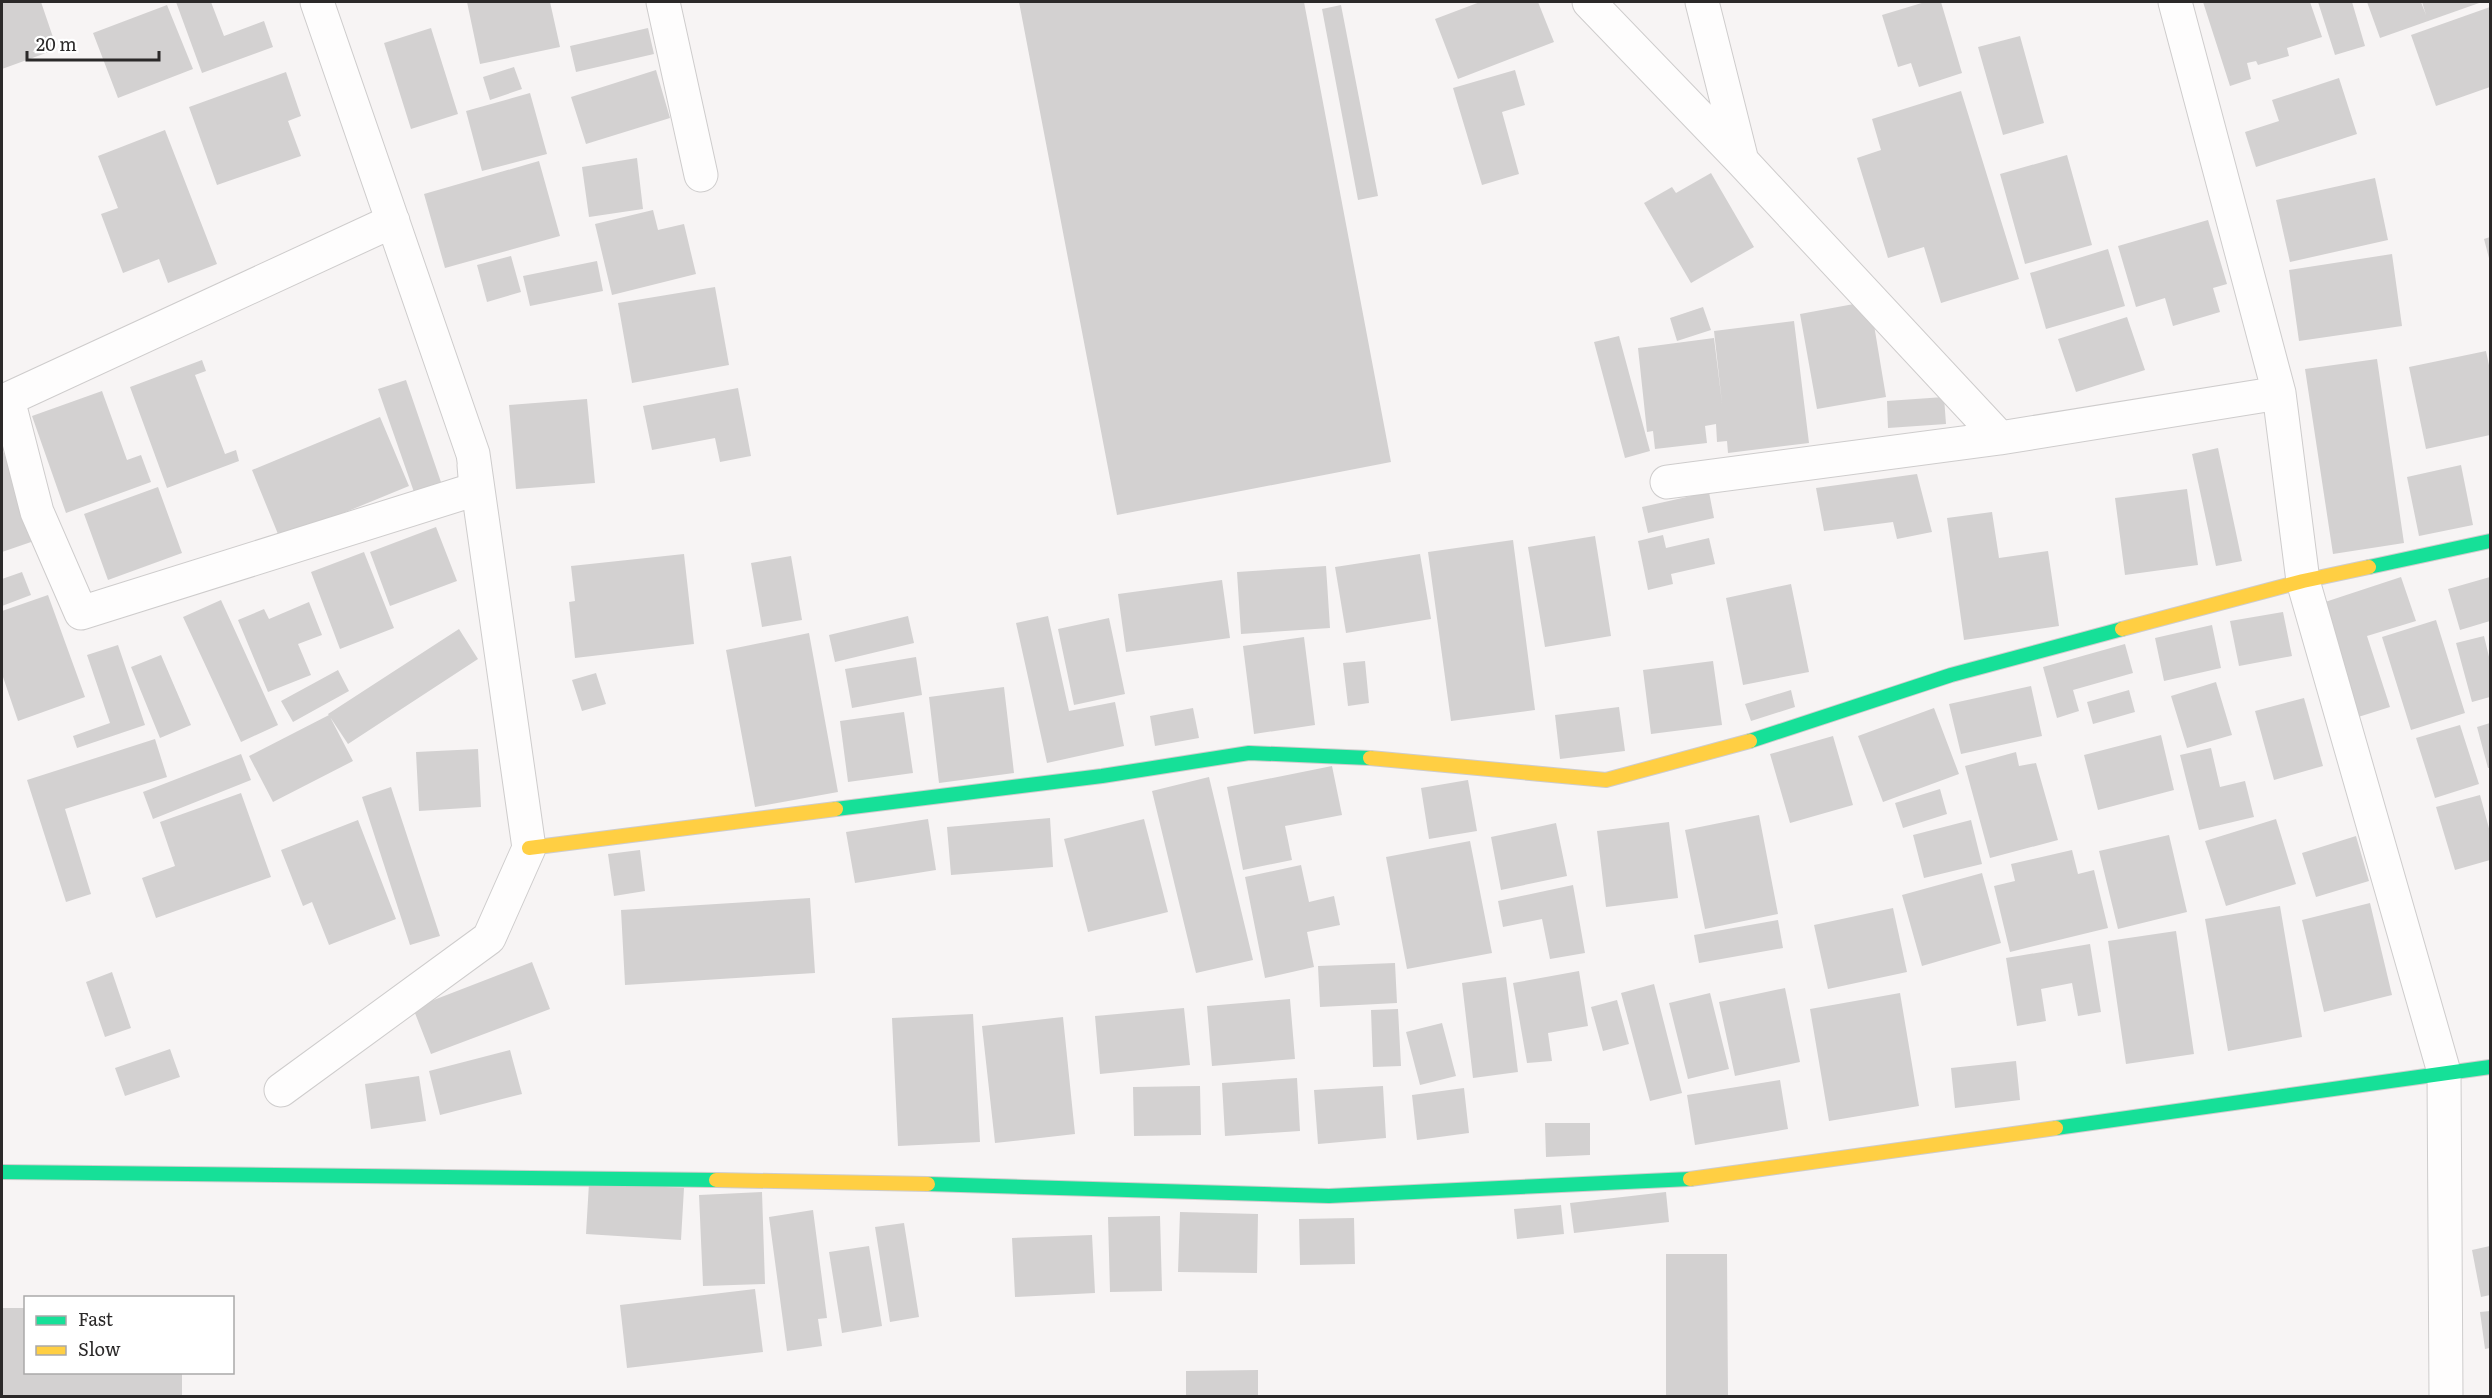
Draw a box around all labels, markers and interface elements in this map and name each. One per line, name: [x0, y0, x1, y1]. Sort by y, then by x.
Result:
scale bar: [27, 24, 159, 62]
text: 20 m: [36, 30, 77, 57]
legend: [24, 1296, 234, 1374]
text: Fast: [78, 1305, 114, 1332]
text: Slow: [78, 1335, 121, 1362]

